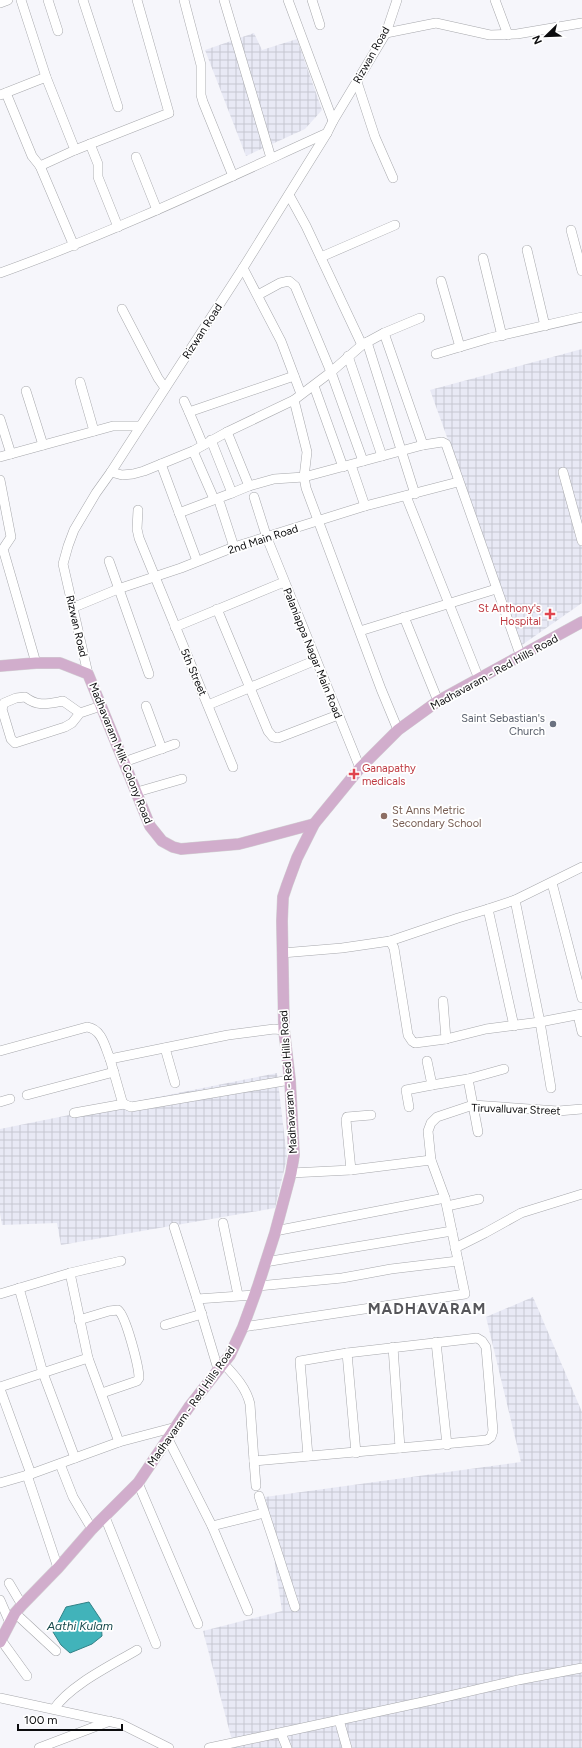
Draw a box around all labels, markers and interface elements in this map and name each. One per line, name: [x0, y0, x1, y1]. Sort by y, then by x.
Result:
north arrow: [526, 16, 566, 56]
street label: Rizwan Road: [350, 24, 392, 86]
text: N: [530, 33, 545, 46]
street label: Rizwan Road: [180, 301, 225, 361]
street label: 2nd Main Road: [226, 522, 300, 557]
street label: Palaniappa Nagar Main Road: [280, 586, 345, 720]
street label: Rizwan Road: [63, 594, 90, 658]
place label: St Anthony's Hospital: [478, 602, 541, 628]
marker: St Anthony's Hospital: [544, 608, 556, 620]
street label: Madhavaram - Red Hills Road: [428, 632, 560, 713]
street label: 5th Street: [178, 647, 209, 698]
street label: Madhavaram Milk Colony Road: [86, 681, 155, 826]
place label: Saint Sebastian's Church: [461, 712, 545, 738]
marker: Saint Sebastian's Church: [548, 719, 558, 729]
place label: Ganapathy medicals: [362, 762, 416, 788]
marker: Ganapathy medicals: [349, 769, 359, 779]
place label: St Anns Metric Secondary School: [392, 804, 482, 830]
marker: St Anns Metric Secondary School: [379, 811, 389, 821]
street label: Madhavaram - Red Hills Road: [277, 1010, 300, 1154]
street label: Tiruvalluvar Street: [471, 1101, 561, 1118]
district label: MADHAVARAM: [368, 1300, 486, 1318]
street label: Madhavaram - Red Hills Road: [145, 1344, 238, 1469]
water label: Aathi Kulam: [46, 1619, 113, 1633]
scale bar: [18, 1706, 122, 1732]
text: 100 m: [24, 1713, 58, 1727]

